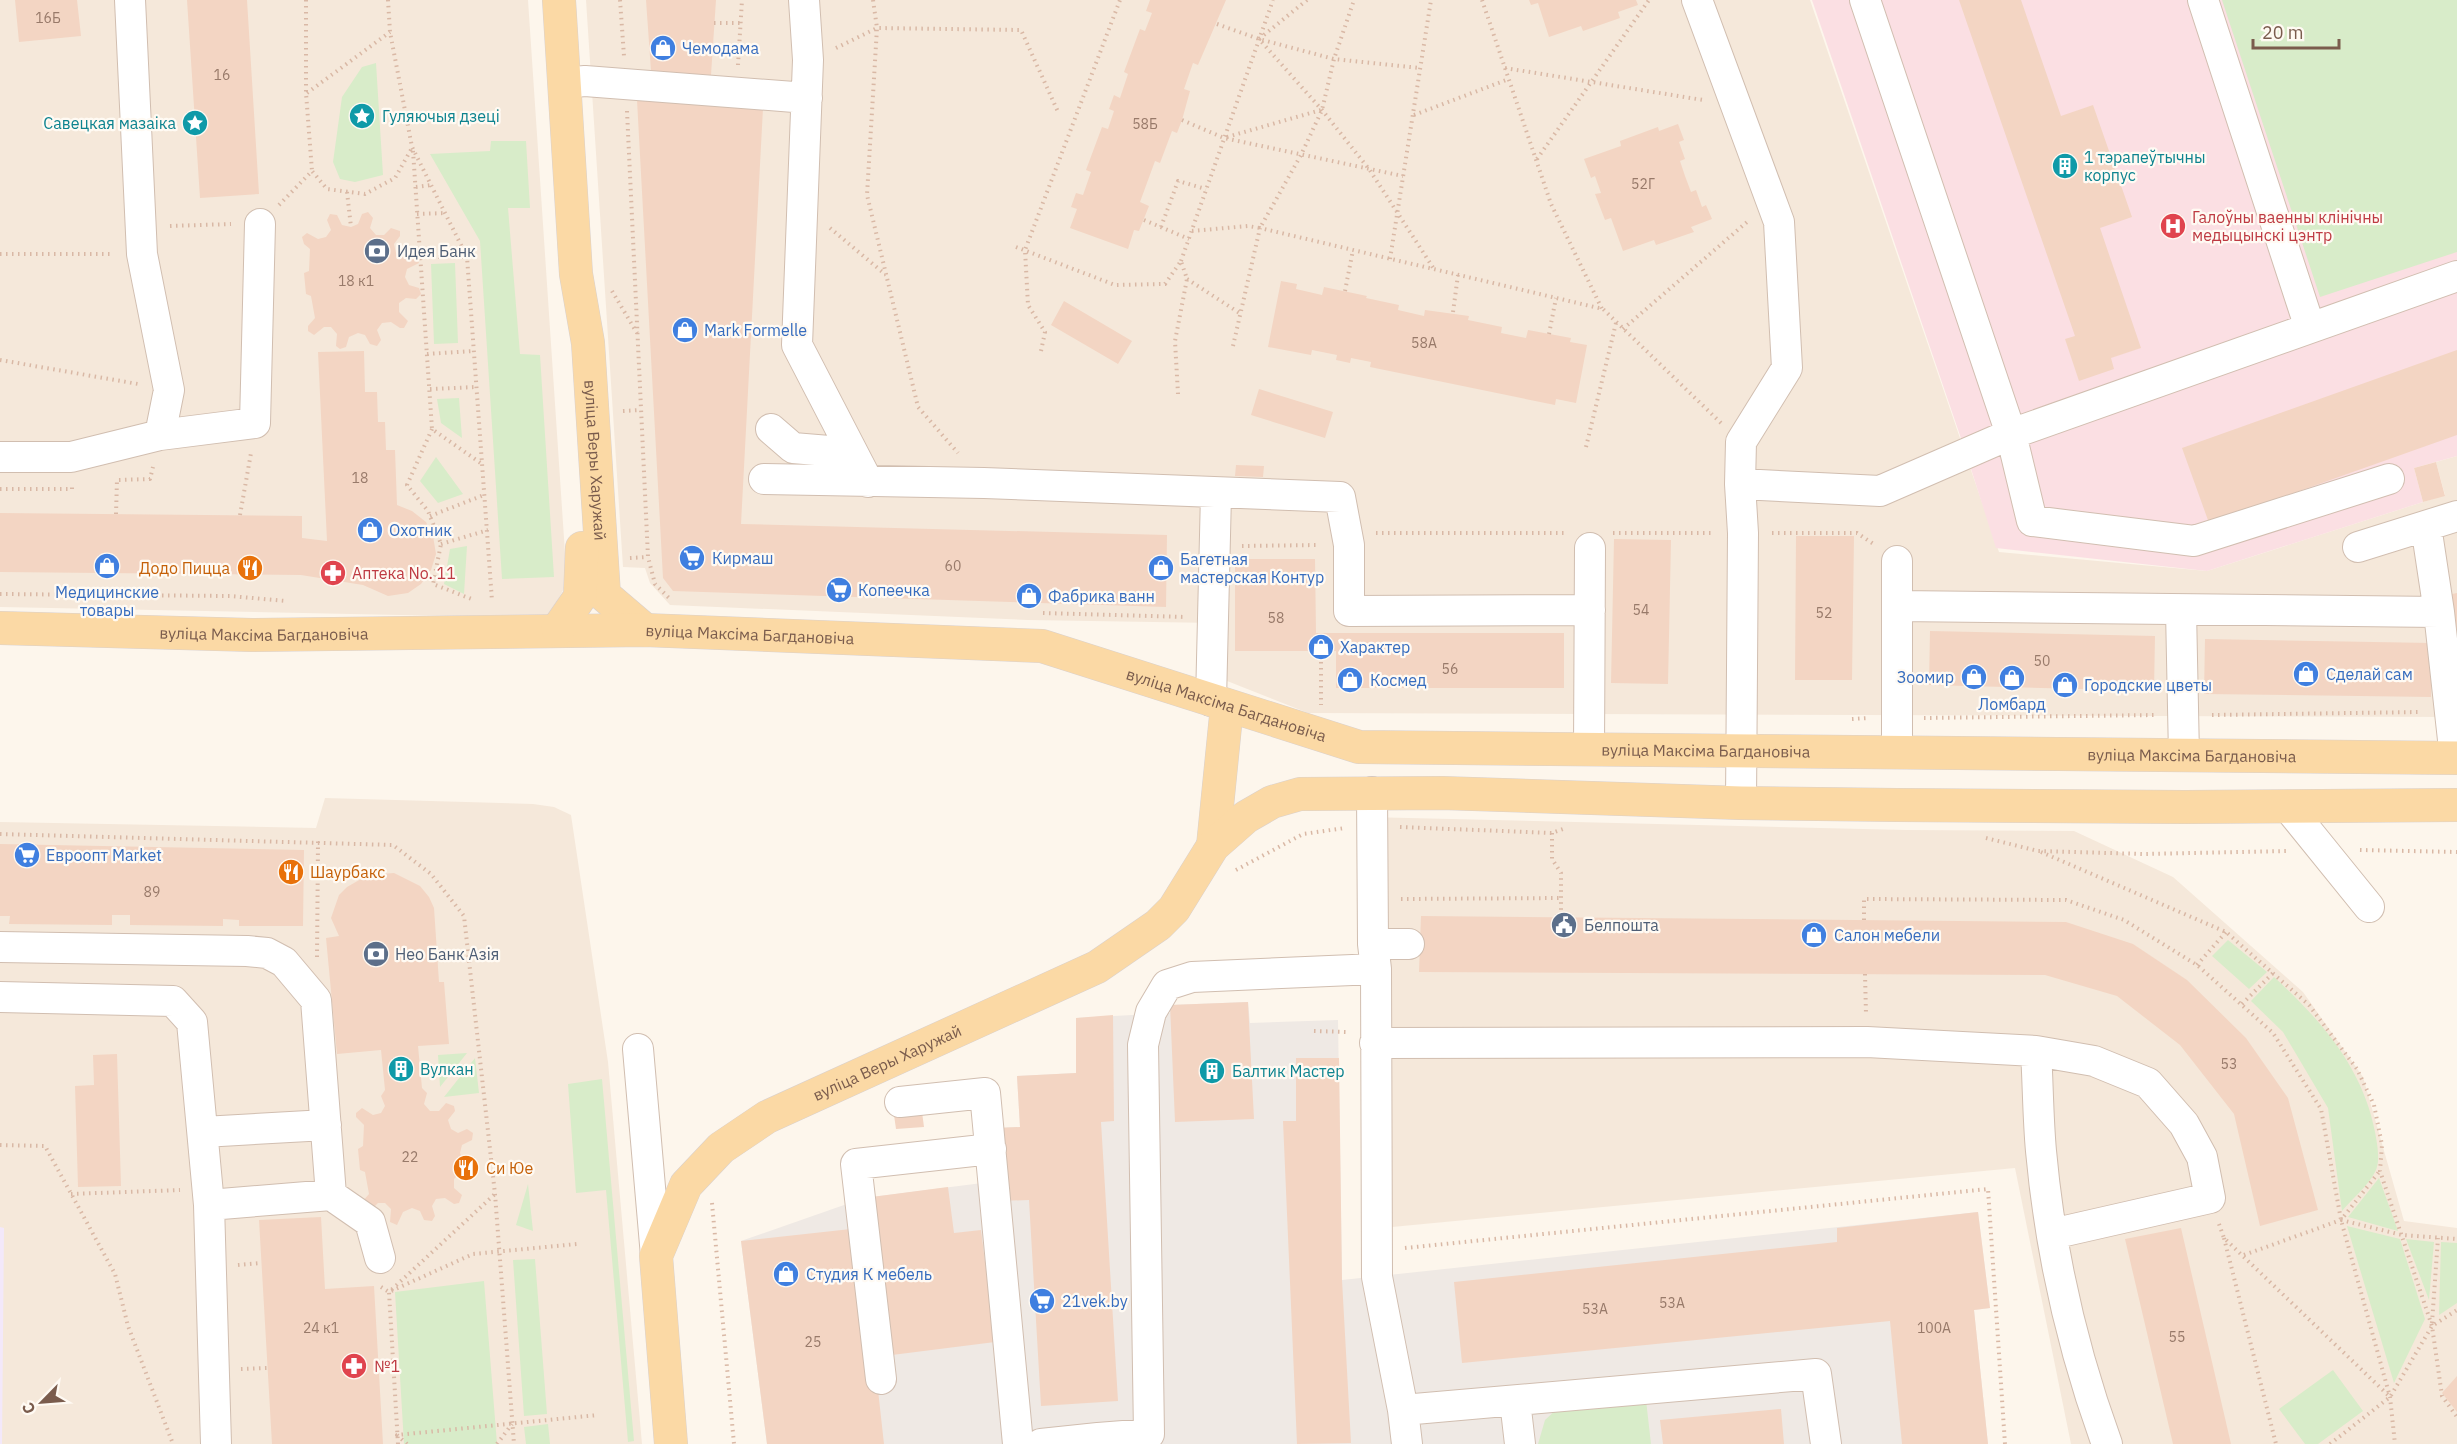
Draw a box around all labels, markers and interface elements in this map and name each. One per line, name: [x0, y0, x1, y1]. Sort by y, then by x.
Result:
house number: 16Б: [35, 9, 61, 27]
scale bar: [2253, 12, 2338, 50]
text: 20 m: [2262, 21, 2304, 44]
shop icon: Чемодама: [648, 33, 678, 63]
place label: Чемодама: [682, 38, 759, 58]
house number: 16: [214, 66, 230, 84]
place icon: Гуляючыя дзеці: [347, 101, 377, 131]
place label: Гуляючыя дзеці: [382, 106, 500, 126]
place icon: Савецкая мазаіка: [180, 108, 210, 138]
place label: Савецкая мазаіка: [43, 113, 176, 133]
house number: 58Б: [1132, 115, 1158, 133]
place label: 1 тэрапеўтычны корпус: [2084, 147, 2206, 185]
building icon: 1 тэрапеўтычны корпус: [2050, 151, 2080, 181]
house number: 52Г: [1631, 175, 1655, 193]
place label: Галоўны ваенны клінічны медыцынскі цэнтр: [2192, 207, 2383, 245]
hospital icon: Галоўны ваенны клінічны медыцынскі цэнтр: [2158, 211, 2188, 241]
bank icon: Идея Банк: [362, 236, 392, 266]
place label: Идея Банк: [397, 241, 476, 261]
house number: 18 к1: [338, 272, 374, 290]
shop icon: Mark Formelle: [670, 315, 700, 345]
place label: Mark Formelle: [704, 320, 807, 340]
house number: 58А: [1411, 334, 1437, 352]
street label: вуліца Веры Харужай: [580, 379, 611, 541]
house number: 18: [352, 469, 368, 487]
shop icon: Охотник: [355, 515, 385, 545]
place label: Охотник: [389, 520, 452, 540]
supermarket icon: Кирмаш: [677, 543, 707, 573]
place label: Кирмаш: [712, 548, 774, 568]
place label: Багетная мастерская Контур: [1180, 549, 1324, 587]
shop icon: Медицинские товары: [92, 551, 122, 581]
restaurant icon: Додо Пицца: [235, 553, 265, 583]
shop icon: Багетная мастерская Контур: [1146, 553, 1176, 583]
house number: 60: [945, 557, 961, 575]
place label: Додо Пицца: [139, 558, 230, 578]
pharmacy icon: Аптека No. 11: [318, 558, 348, 588]
place label: Аптека No. 11: [352, 563, 456, 583]
supermarket icon: Копеечка: [824, 575, 854, 605]
place label: Копеечка: [858, 580, 930, 600]
shop icon: Фабрика ванн: [1014, 581, 1044, 611]
place label: Медицинские товары: [55, 582, 159, 620]
place label: Фабрика ванн: [1048, 586, 1155, 606]
house number: 54: [1633, 601, 1649, 619]
house number: 52: [1816, 604, 1832, 622]
house number: 58: [1268, 609, 1284, 627]
street label: вуліца Максіма Багдановіча: [645, 620, 855, 648]
street label: вуліца Максіма Багдановіча: [159, 622, 369, 645]
shop icon: Характер: [1306, 632, 1336, 662]
place label: Характер: [1340, 637, 1410, 657]
house number: 50: [2034, 652, 2050, 670]
shop icon: Сделай сам: [2291, 659, 2321, 689]
house number: 56: [1442, 660, 1458, 678]
shop icon: Зоомир: [1959, 662, 1989, 692]
shop icon: Ломбард: [1997, 663, 2027, 693]
street label: вуліца Максіма Багдановіча: [1124, 664, 1329, 746]
place label: Сделай сам: [2326, 664, 2413, 684]
shop icon: Космед: [1335, 665, 1365, 695]
place label: Зоомир: [1897, 667, 1954, 687]
place label: Космед: [1370, 670, 1427, 690]
shop icon: Городские цветы: [2050, 670, 2080, 700]
place label: Городские цветы: [2084, 675, 2212, 695]
place label: Ломбард: [1978, 694, 2046, 714]
street label: вуліца Максіма Багдановіча: [1601, 739, 1811, 762]
street label: вуліца Максіма Багдановіча: [2087, 744, 2297, 766]
supermarket icon: Евроопт Market: [12, 840, 42, 870]
place label: Евроопт Market: [46, 845, 162, 865]
restaurant icon: Шаурбакс: [276, 857, 306, 887]
place label: Шаурбакс: [310, 862, 385, 882]
house number: 89: [144, 883, 160, 901]
public building icon: Белпошта: [1549, 910, 1579, 940]
place label: Белпошта: [1584, 915, 1659, 935]
shop icon: Салон мебели: [1799, 920, 1829, 950]
place label: Салон мебели: [1834, 925, 1940, 945]
bank icon: Нео Банк Азія: [361, 939, 391, 969]
place label: Нео Банк Азія: [395, 944, 499, 964]
street label: вуліца Веры Харужай: [810, 1020, 965, 1105]
building icon: Вулкан: [386, 1054, 416, 1084]
house number: 53: [2221, 1055, 2237, 1073]
building icon: Балтик Мастер: [1197, 1056, 1227, 1086]
place label: Вулкан: [420, 1059, 474, 1079]
place label: Балтик Мастер: [1232, 1061, 1345, 1081]
house number: 22: [402, 1148, 418, 1166]
restaurant icon: Cи Юе: [451, 1153, 481, 1183]
place label: Cи Юе: [486, 1158, 533, 1178]
shop icon: Студия К мебель: [771, 1259, 801, 1289]
place label: Студия К мебель: [806, 1264, 932, 1284]
supermarket icon: 21vek.by: [1027, 1286, 1057, 1316]
place label: 21vek.by: [1062, 1291, 1128, 1311]
house number: 53А: [1659, 1294, 1685, 1312]
house number: 53А: [1582, 1300, 1608, 1318]
house number: 24 к1: [303, 1319, 339, 1337]
house number: 100А: [1917, 1319, 1951, 1337]
house number: 55: [2169, 1328, 2185, 1346]
house number: 25: [805, 1333, 821, 1351]
pharmacy icon: №1: [339, 1351, 369, 1381]
place label: №1: [374, 1356, 400, 1376]
north arrow: [12, 1372, 72, 1432]
text: С: [17, 1399, 40, 1417]

